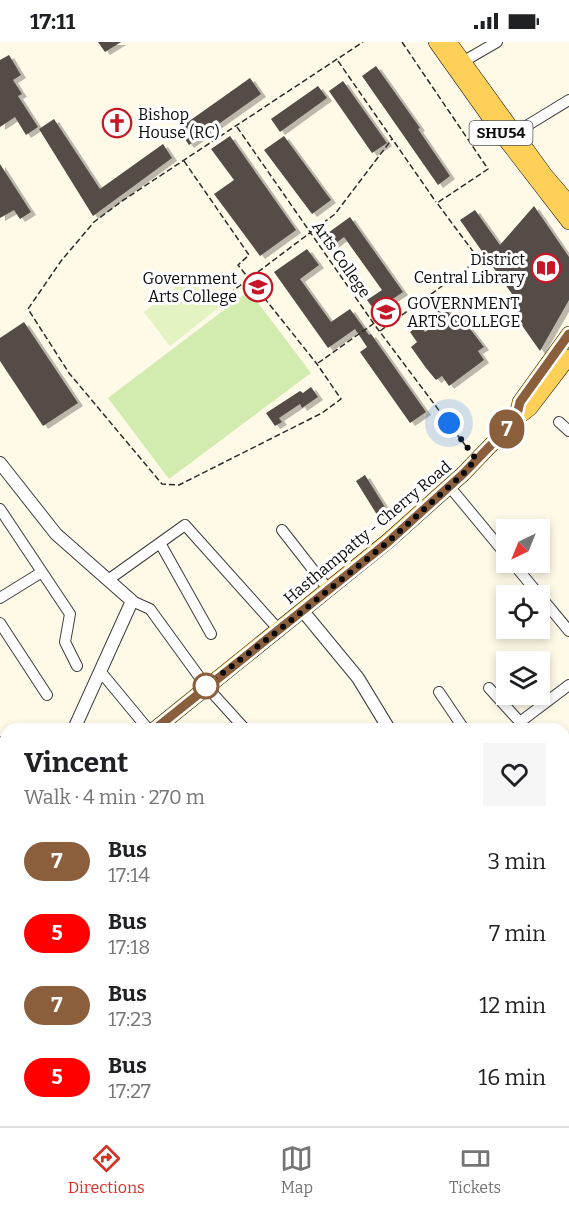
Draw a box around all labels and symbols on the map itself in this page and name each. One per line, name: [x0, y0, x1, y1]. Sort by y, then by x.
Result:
place label: Bishop House (RC): [138, 105, 220, 142]
church icon: Bishop House (RC): [101, 107, 133, 139]
road number: SHU54: [470, 121, 532, 145]
street label: Arts College: [308, 217, 375, 301]
place label: District Central Library: [414, 250, 526, 287]
library icon: District Central Library: [530, 252, 562, 284]
place label: Government Arts College: [143, 269, 237, 306]
school or university icon: Government Arts College: [242, 271, 274, 303]
place label: GOVERNMENT ARTS COLLEGE: [407, 294, 521, 331]
school or university icon: GOVERNMENT ARTS COLLEGE: [370, 296, 402, 328]
your location: [434, 408, 464, 438]
line badge: 7: [488, 410, 526, 448]
street label: Hasthampatty - Cherry Road: [280, 457, 455, 608]
north arrow: [496, 519, 550, 573]
unlabelled marker: [193, 673, 219, 699]

